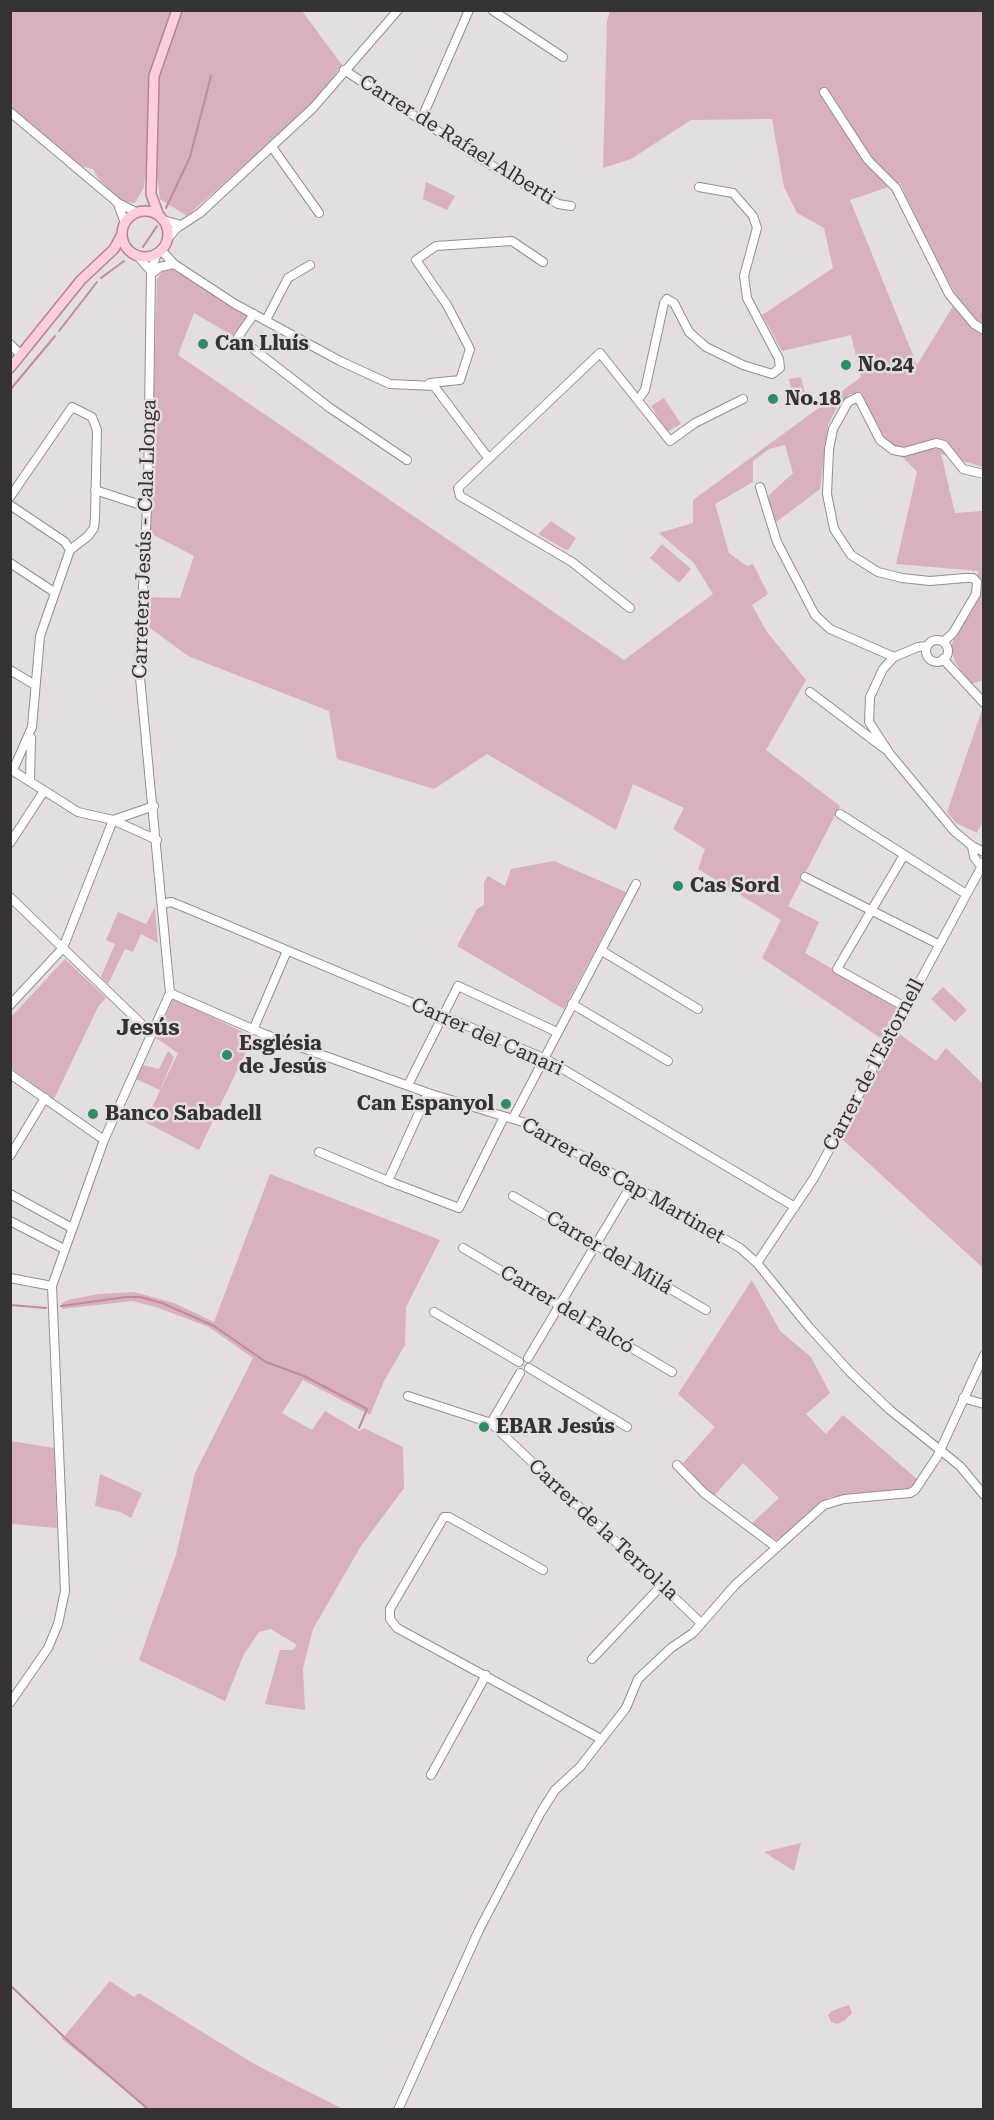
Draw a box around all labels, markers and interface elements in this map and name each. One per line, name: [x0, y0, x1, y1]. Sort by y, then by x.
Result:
street label: Carrer de Rafael Alberti: [355, 70, 559, 210]
place label: Can Lluís: [215, 332, 309, 356]
marker: Can Lluís: [196, 337, 210, 351]
place label: No.24: [858, 353, 914, 377]
marker: No.24: [839, 358, 853, 372]
place label: No.18: [785, 387, 841, 411]
marker: No.18: [766, 392, 780, 406]
street label: Carretera Jesús - Cala Llonga: [128, 399, 162, 679]
place label: Cas Sord: [690, 874, 780, 898]
marker: Cas Sord: [671, 879, 685, 893]
street label: Carrer de l'Estornell: [818, 975, 930, 1155]
street label: Carrer del Canari: [407, 993, 567, 1081]
district label: Jesús: [116, 1016, 180, 1042]
place label: Església de Jesús: [239, 1032, 326, 1079]
marker: Església de Jesús: [220, 1048, 234, 1062]
place label: Can Espanyol: [357, 1092, 494, 1116]
marker: Can Espanyol: [499, 1097, 513, 1111]
place label: Banco Sabadell: [105, 1102, 261, 1126]
marker: Banco Sabadell: [86, 1107, 100, 1121]
street label: Carrer des Cap Martinet: [517, 1113, 729, 1249]
street label: Carrer del Milá: [542, 1206, 676, 1300]
street label: Carrer del Falcó: [496, 1261, 638, 1359]
place label: EBAR Jesús: [496, 1415, 615, 1439]
marker: EBAR Jesús: [477, 1420, 491, 1434]
street label: Carrer de la Terrol·la: [523, 1454, 683, 1606]

